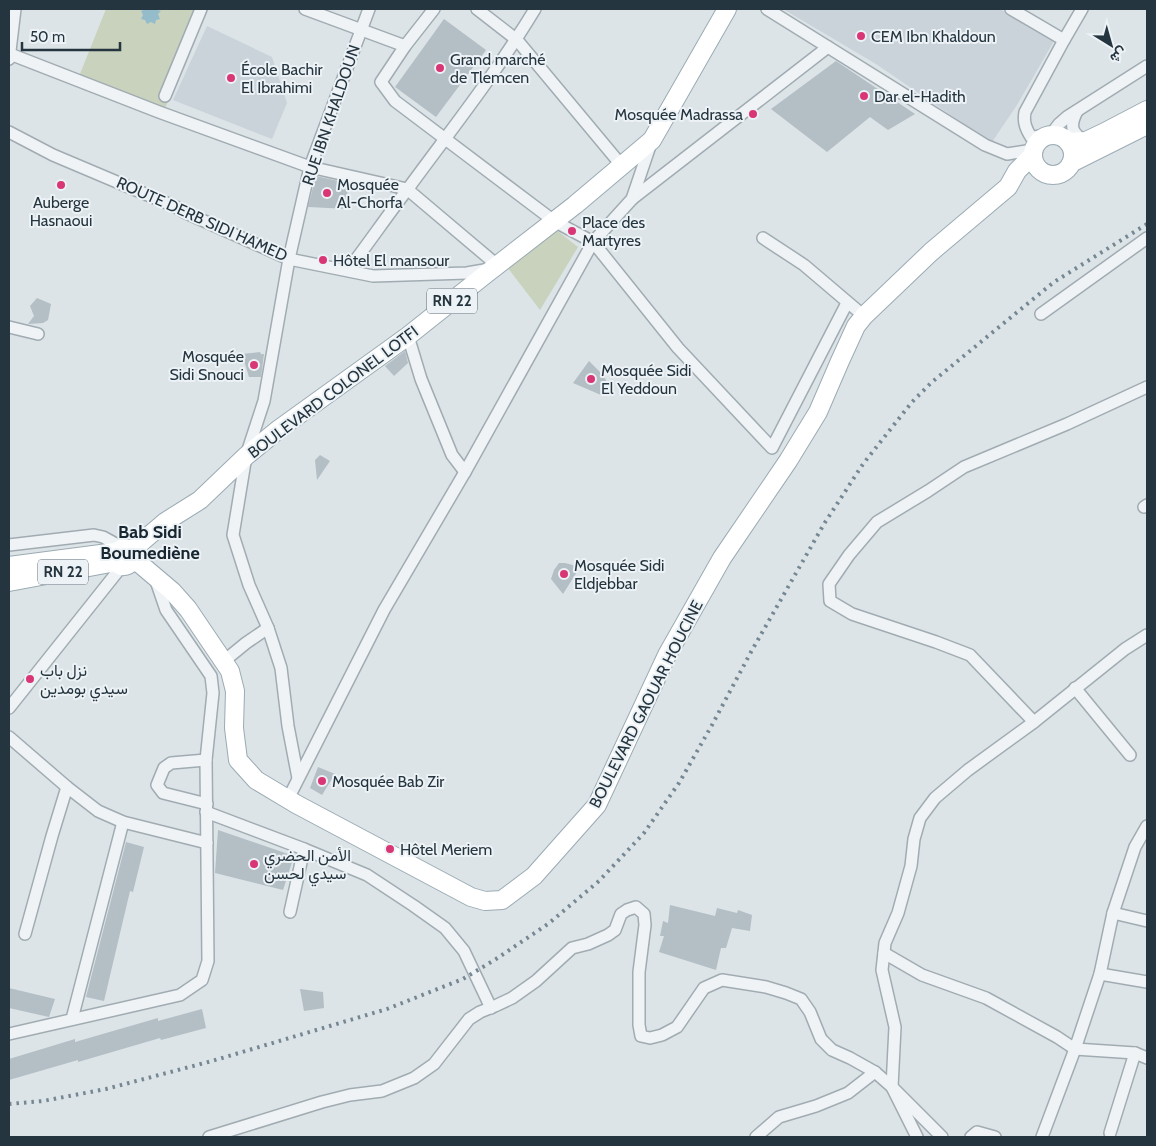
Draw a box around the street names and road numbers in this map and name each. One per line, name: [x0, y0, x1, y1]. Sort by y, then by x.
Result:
street label: RUE IBN KHALDOUN: [298, 42, 364, 188]
street label: ROUTE DERB SIDI HAMED: [114, 173, 290, 265]
road number: RN 22: [427, 288, 477, 314]
street label: BOULEVARD COLONEL LOTFI: [244, 322, 422, 462]
road number: RN 22: [38, 560, 88, 584]
street label: BOULEVARD GAOUAR HOUCINE: [585, 597, 707, 811]

